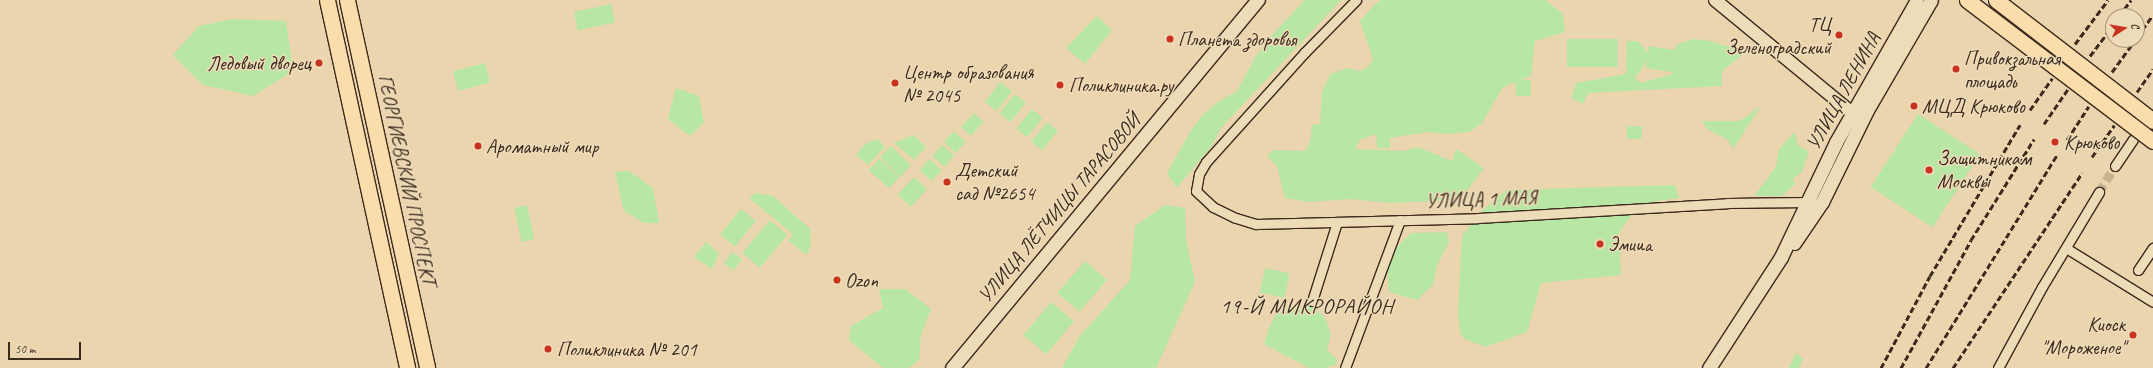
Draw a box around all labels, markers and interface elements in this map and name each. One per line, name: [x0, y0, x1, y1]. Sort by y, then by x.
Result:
north arrow: [2105, 8, 2145, 48]
place label: ТЦ Зеленоградский: [1725, 12, 1831, 59]
text: С: [2128, 22, 2143, 30]
place label: Планета здоровья: [1178, 27, 1296, 51]
street label: УЛИЦА ЛЕНИНА: [1801, 28, 1885, 154]
marker: ТЦ Зеленоградский: [1834, 30, 1844, 40]
marker: Планета здоровья: [1165, 34, 1175, 44]
place label: Привокзальная площадь: [1964, 46, 2060, 93]
place label: Ледовый дворец: [207, 51, 311, 75]
marker: Ледовый дворец: [314, 58, 324, 68]
place label: Центр образования № 2045: [903, 60, 1035, 107]
marker: Привокзальная площадь: [1951, 64, 1961, 74]
street label: ГЕОРГИЕВСКИЙ ПРОСПЕКТ: [373, 73, 441, 287]
place label: Поликлиника.ру: [1069, 73, 1173, 97]
marker: Центр образования № 2045: [890, 78, 900, 88]
marker: Поликлиника.ру: [1054, 79, 1066, 91]
place label: МЦД Крюково: [1922, 94, 2025, 118]
marker: МЦД Крюково: [1909, 101, 1919, 111]
street label: УЛИЦА ЛЁТЧИЦЫ ТАРАСОВОЙ: [973, 109, 1145, 307]
place label: Крюково: [2064, 130, 2119, 154]
place label: Ароматный мир: [486, 134, 598, 158]
marker: Крюково: [2049, 136, 2061, 148]
marker: Ароматный мир: [473, 141, 483, 151]
place label: Защитникам Москвы: [1937, 146, 2031, 193]
place label: Детский сад №2654: [955, 158, 1035, 205]
marker: Защитникам Москвы: [1924, 165, 1934, 175]
marker: Детский сад №2654: [942, 177, 952, 187]
street label: УЛИЦА 1 МАЯ: [1425, 185, 1537, 213]
place label: Эмииа: [1608, 232, 1652, 256]
marker: Эмииа: [1595, 239, 1605, 249]
place label: Ozon: [845, 268, 878, 292]
marker: Ozon: [832, 275, 842, 285]
district label: 19-Й МИКРОРАЙОН: [1220, 293, 1394, 319]
place label: Киоск "Мороженое": [2041, 312, 2125, 359]
marker: Киоск "Мороженое": [2128, 330, 2138, 340]
scale bar: [10, 334, 83, 360]
place label: Поликлиника № 201: [557, 337, 697, 361]
text: 50 m: [15, 341, 35, 357]
marker: Поликлиника № 201: [542, 343, 554, 355]

